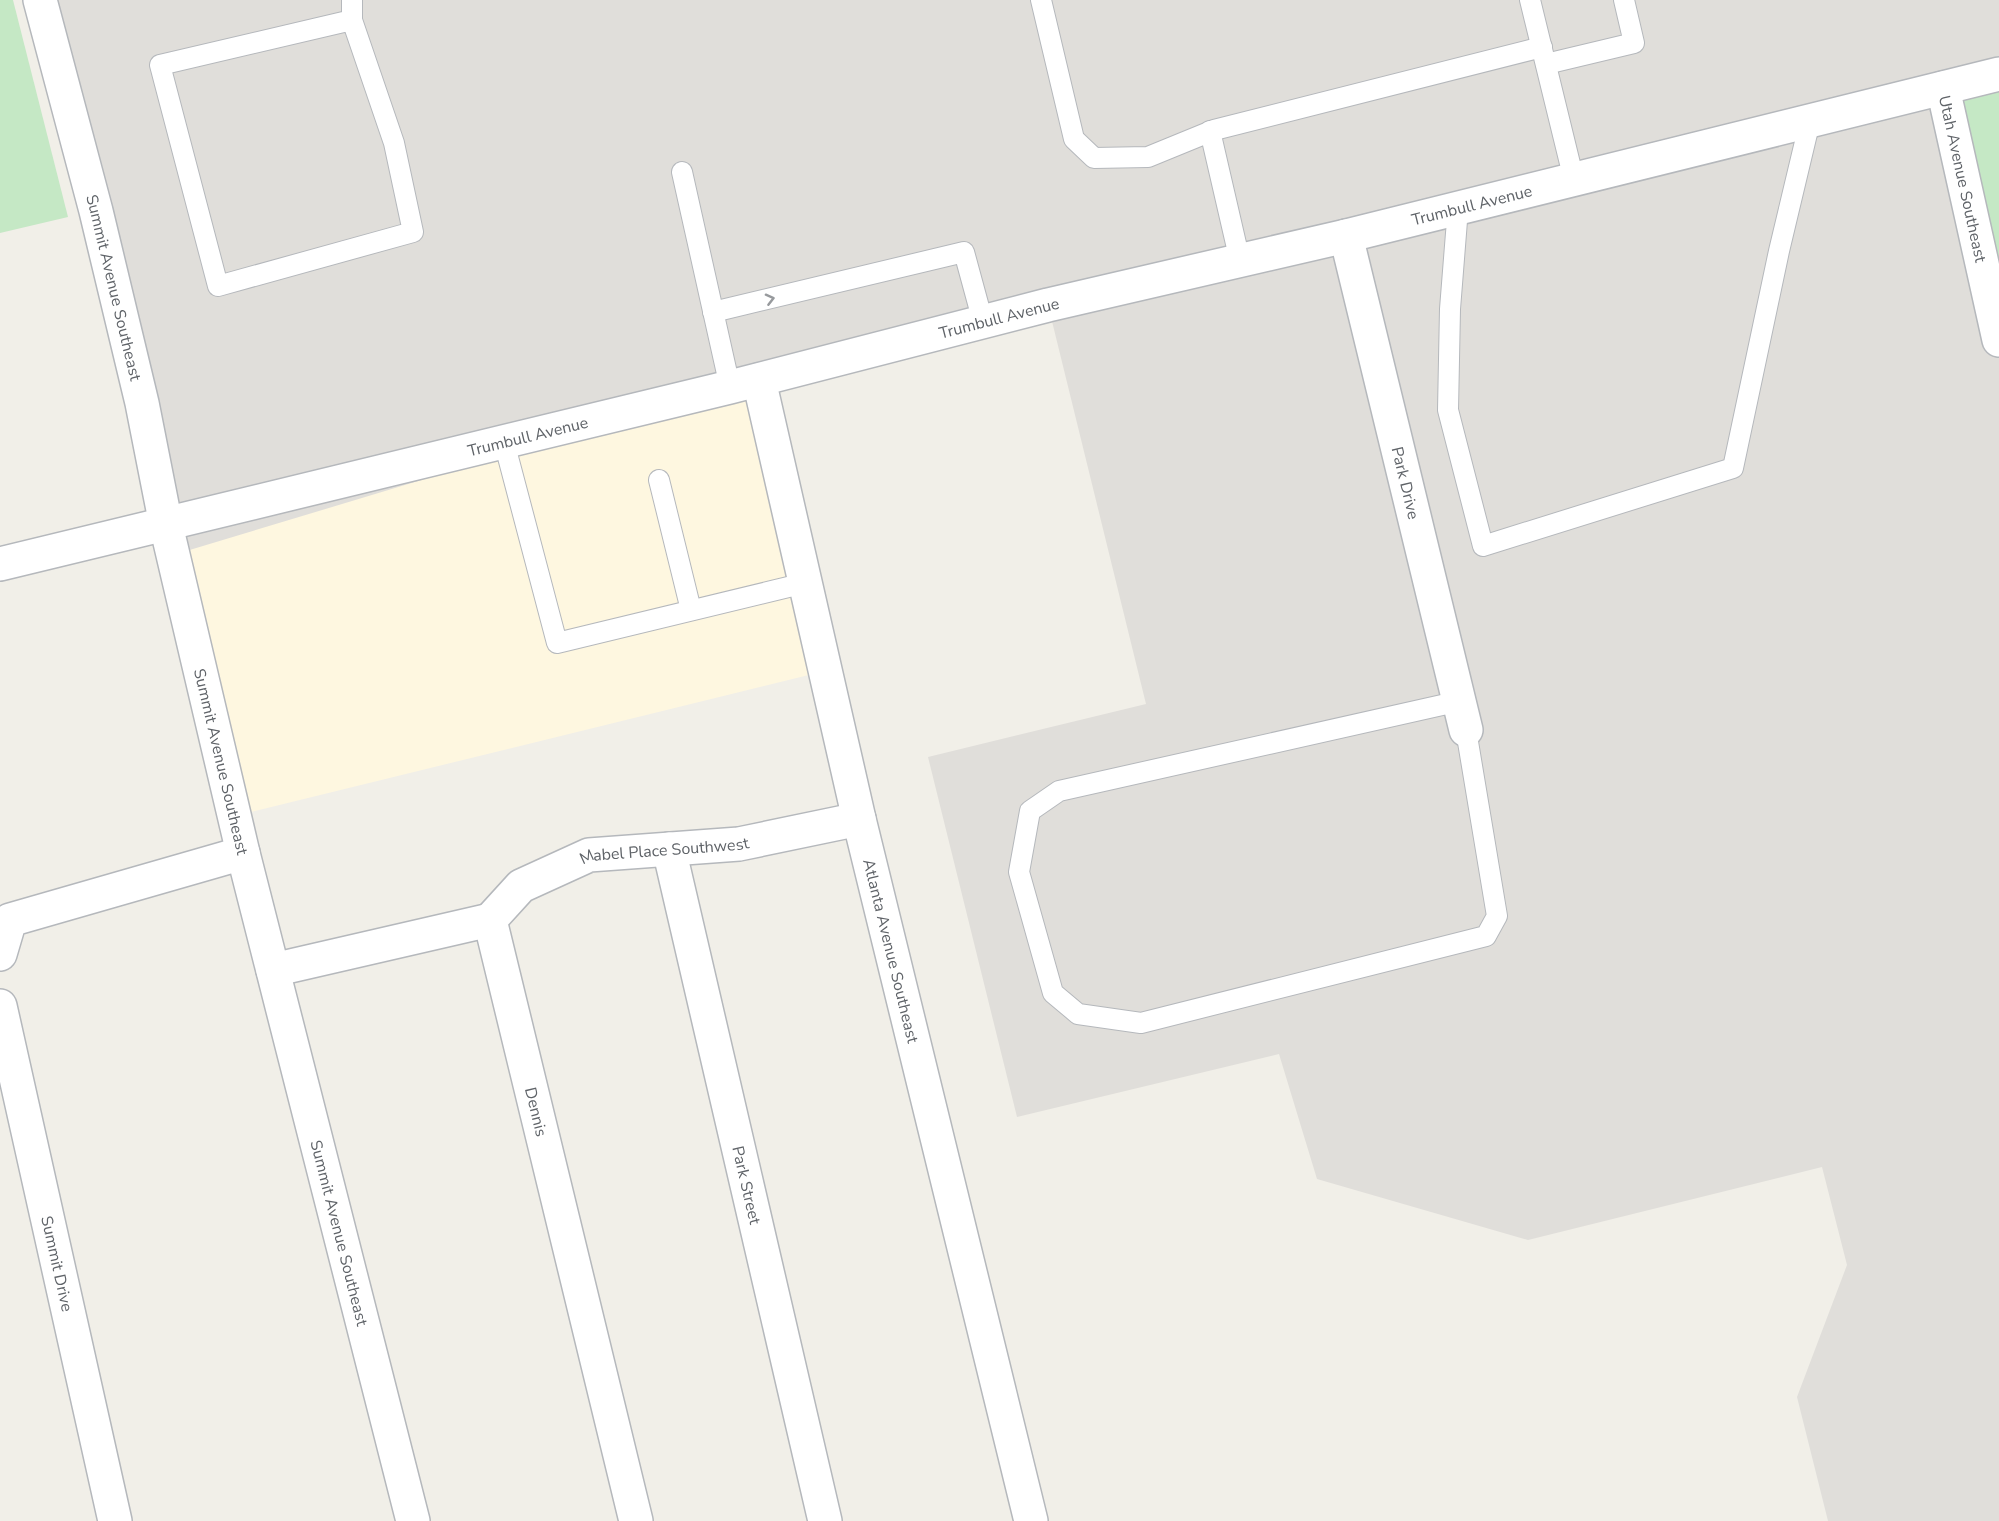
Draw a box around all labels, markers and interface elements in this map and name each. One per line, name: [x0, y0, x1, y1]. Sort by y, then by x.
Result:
street label: Utah Avenue Southeast: [1933, 94, 1991, 265]
street label: Trumbull Avenue: [1410, 180, 1534, 231]
street label: Summit Avenue Southeast: [80, 192, 146, 384]
one-way arrow: [764, 293, 774, 306]
street label: Trumbull Avenue: [937, 293, 1062, 345]
street label: Trumbull Avenue: [465, 412, 590, 462]
street label: Park Drive: [1386, 444, 1424, 522]
street label: Summit Avenue Southeast: [188, 666, 253, 858]
street label: Mabel Place Southwest: [576, 832, 751, 870]
street label: Atlanta Avenue Southeast: [857, 857, 924, 1046]
street label: Dennis: [519, 1085, 552, 1139]
street label: Summit Avenue Southeast: [305, 1138, 373, 1329]
street label: Park Street: [726, 1144, 766, 1227]
street label: Summit Drive: [35, 1214, 78, 1314]

